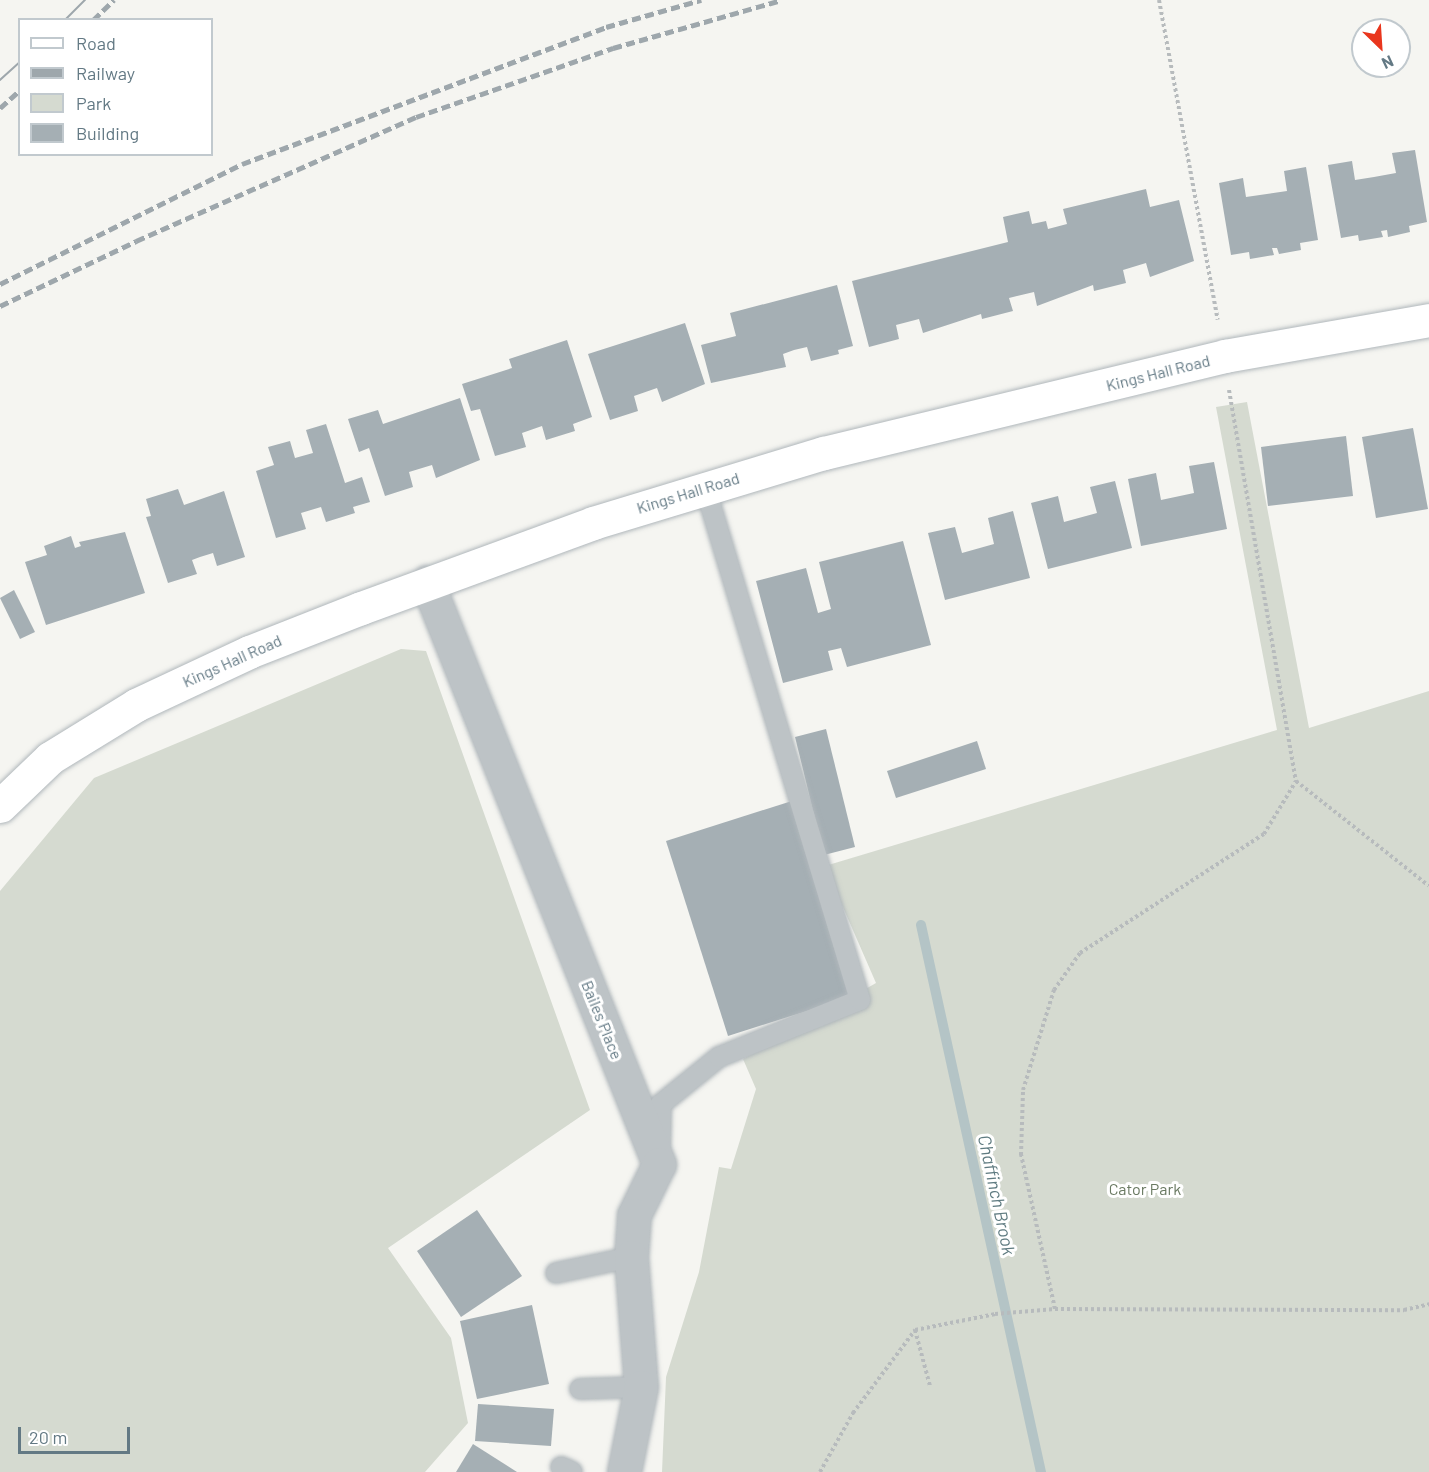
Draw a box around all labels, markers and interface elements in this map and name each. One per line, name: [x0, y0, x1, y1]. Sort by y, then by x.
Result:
legend: [18, 18, 213, 156]
north arrow: [1351, 18, 1411, 78]
text: Road: [76, 32, 116, 54]
text: N: [1379, 52, 1397, 74]
text: Railway: [76, 62, 135, 84]
text: Park: [76, 92, 111, 114]
text: Building: [76, 122, 139, 144]
street label: Kings Hall Road: [1104, 351, 1212, 395]
street label: Kings Hall Road: [634, 468, 742, 518]
street label: Kings Hall Road: [179, 631, 285, 691]
street label: Bailes Place: [578, 978, 626, 1062]
water label: Chaffinch Brook: [974, 1133, 1020, 1257]
park label: Cator Park: [1109, 1179, 1181, 1199]
scale bar: [21, 1415, 134, 1453]
text: 20 m: [29, 1426, 67, 1448]

